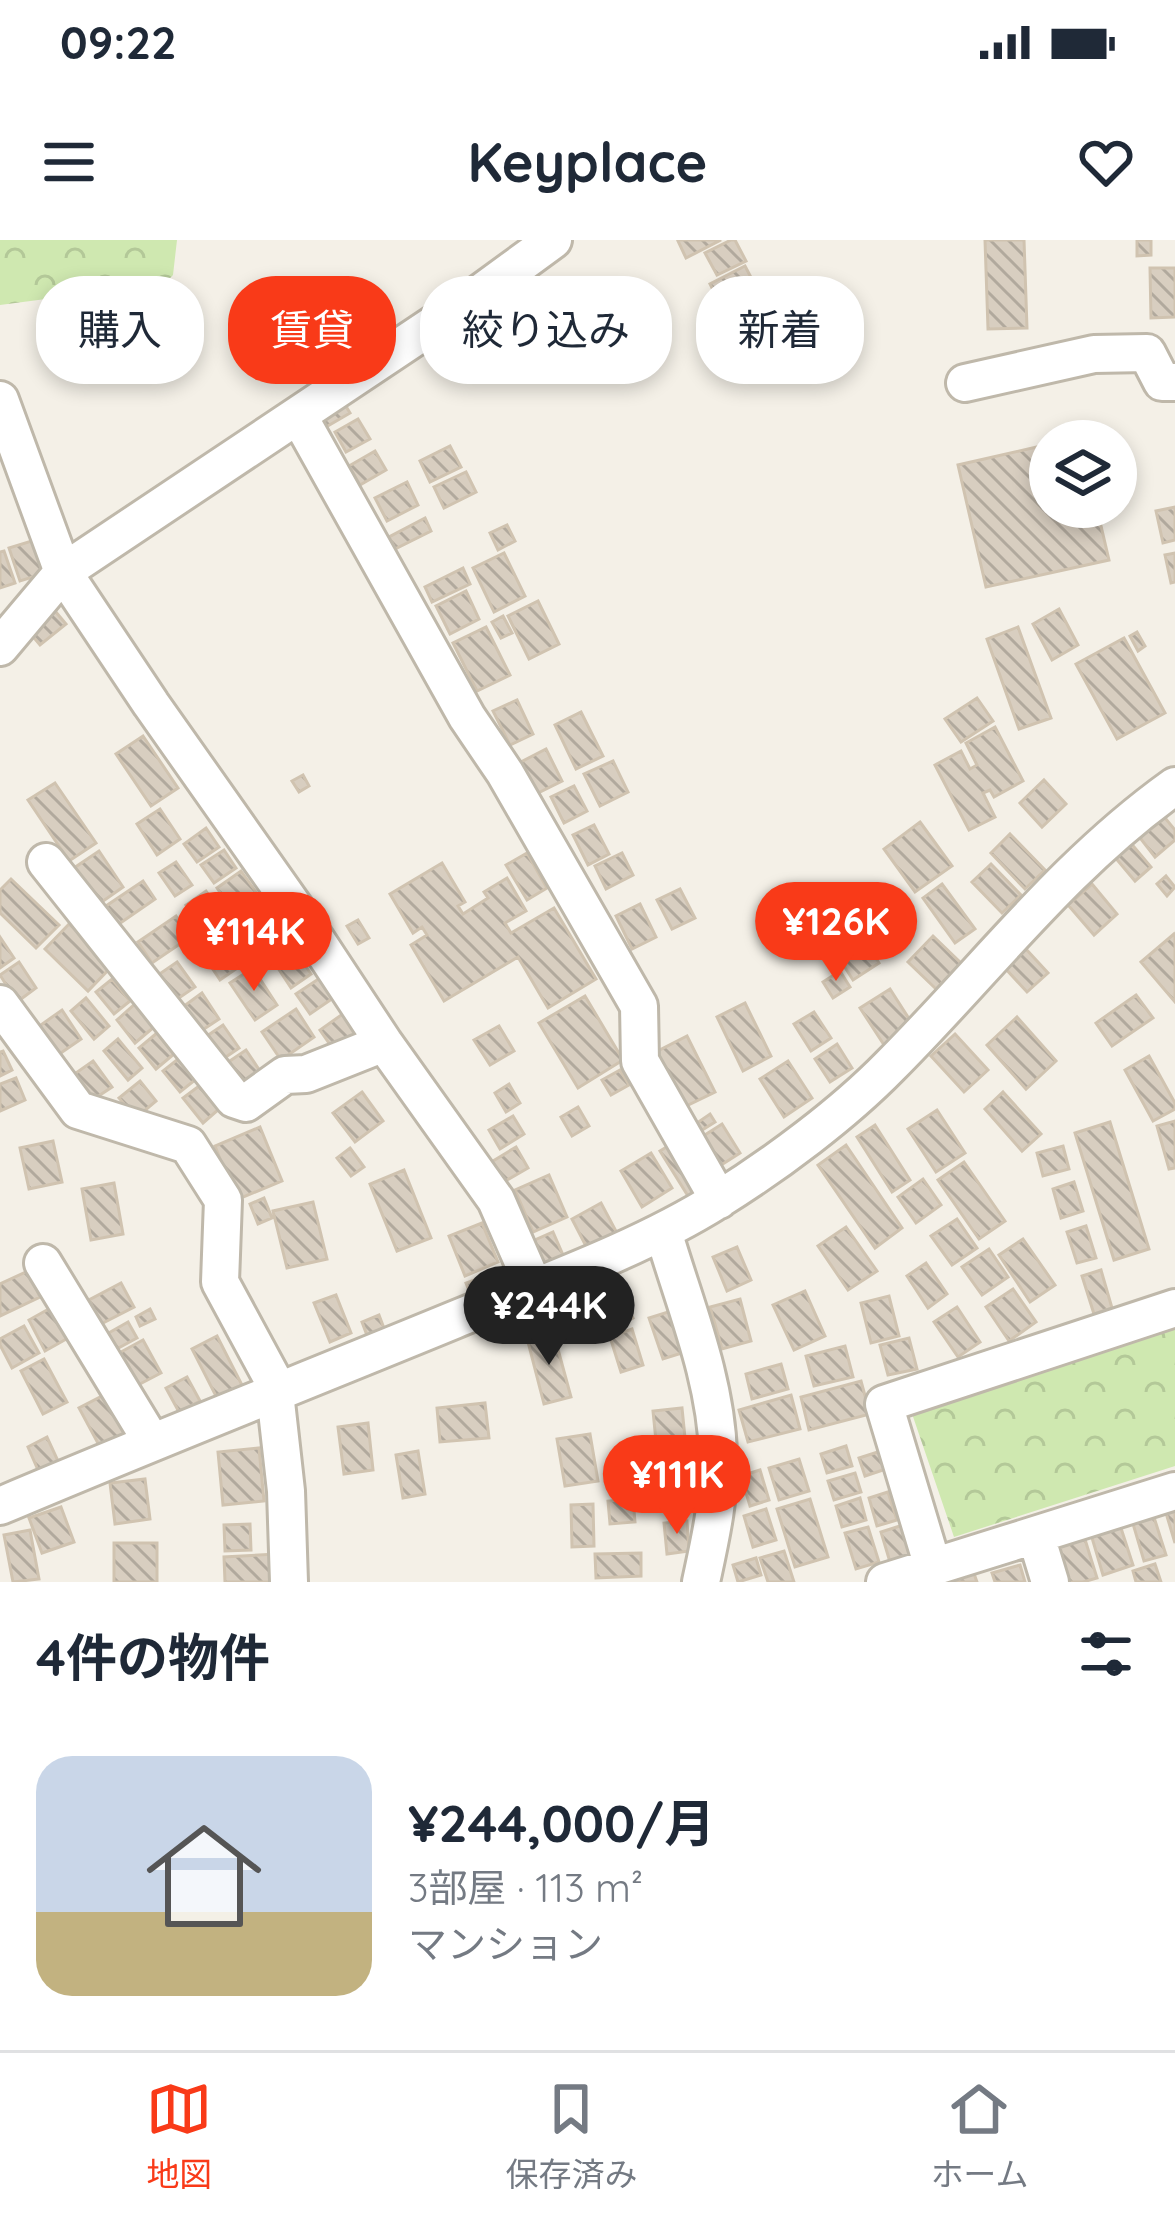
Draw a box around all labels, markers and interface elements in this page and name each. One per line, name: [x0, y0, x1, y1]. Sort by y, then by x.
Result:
text: 09:22: [60, 14, 177, 70]
text: Keyplace: [468, 128, 707, 196]
icon: menu: [36, 129, 102, 195]
icon: heart: [1073, 129, 1139, 195]
chip: 購入: [36, 276, 204, 384]
chip: 賃貸: [228, 276, 396, 384]
chip: 絞り込み: [420, 276, 672, 384]
chip: 新着: [696, 276, 864, 384]
map controls: [1029, 420, 1137, 528]
button: layers: [1029, 420, 1137, 528]
pin: ¥126K: [752, 882, 920, 984]
pin: ¥114K: [170, 892, 338, 994]
text: ¥126K: [782, 896, 890, 945]
text: ¥114K: [203, 906, 305, 955]
pin: ¥244K: [465, 1266, 633, 1368]
text: ¥244K: [491, 1280, 607, 1329]
pin: ¥111K: [593, 1435, 761, 1537]
text: ¥111K: [630, 1449, 724, 1498]
icon: filters: [1073, 1621, 1139, 1687]
text: 4件の物件: [36, 1625, 270, 1689]
text: ¥244,000/月: [408, 1791, 715, 1855]
icon: home: [132, 1804, 276, 1948]
text: 3部屋 · 113 m²: [408, 1863, 643, 1912]
text: マンション: [408, 1919, 603, 1968]
tab: 地図: [146, 2076, 212, 2196]
tab: 保存済み: [505, 2076, 637, 2196]
tab: ホーム: [930, 2076, 1028, 2196]

